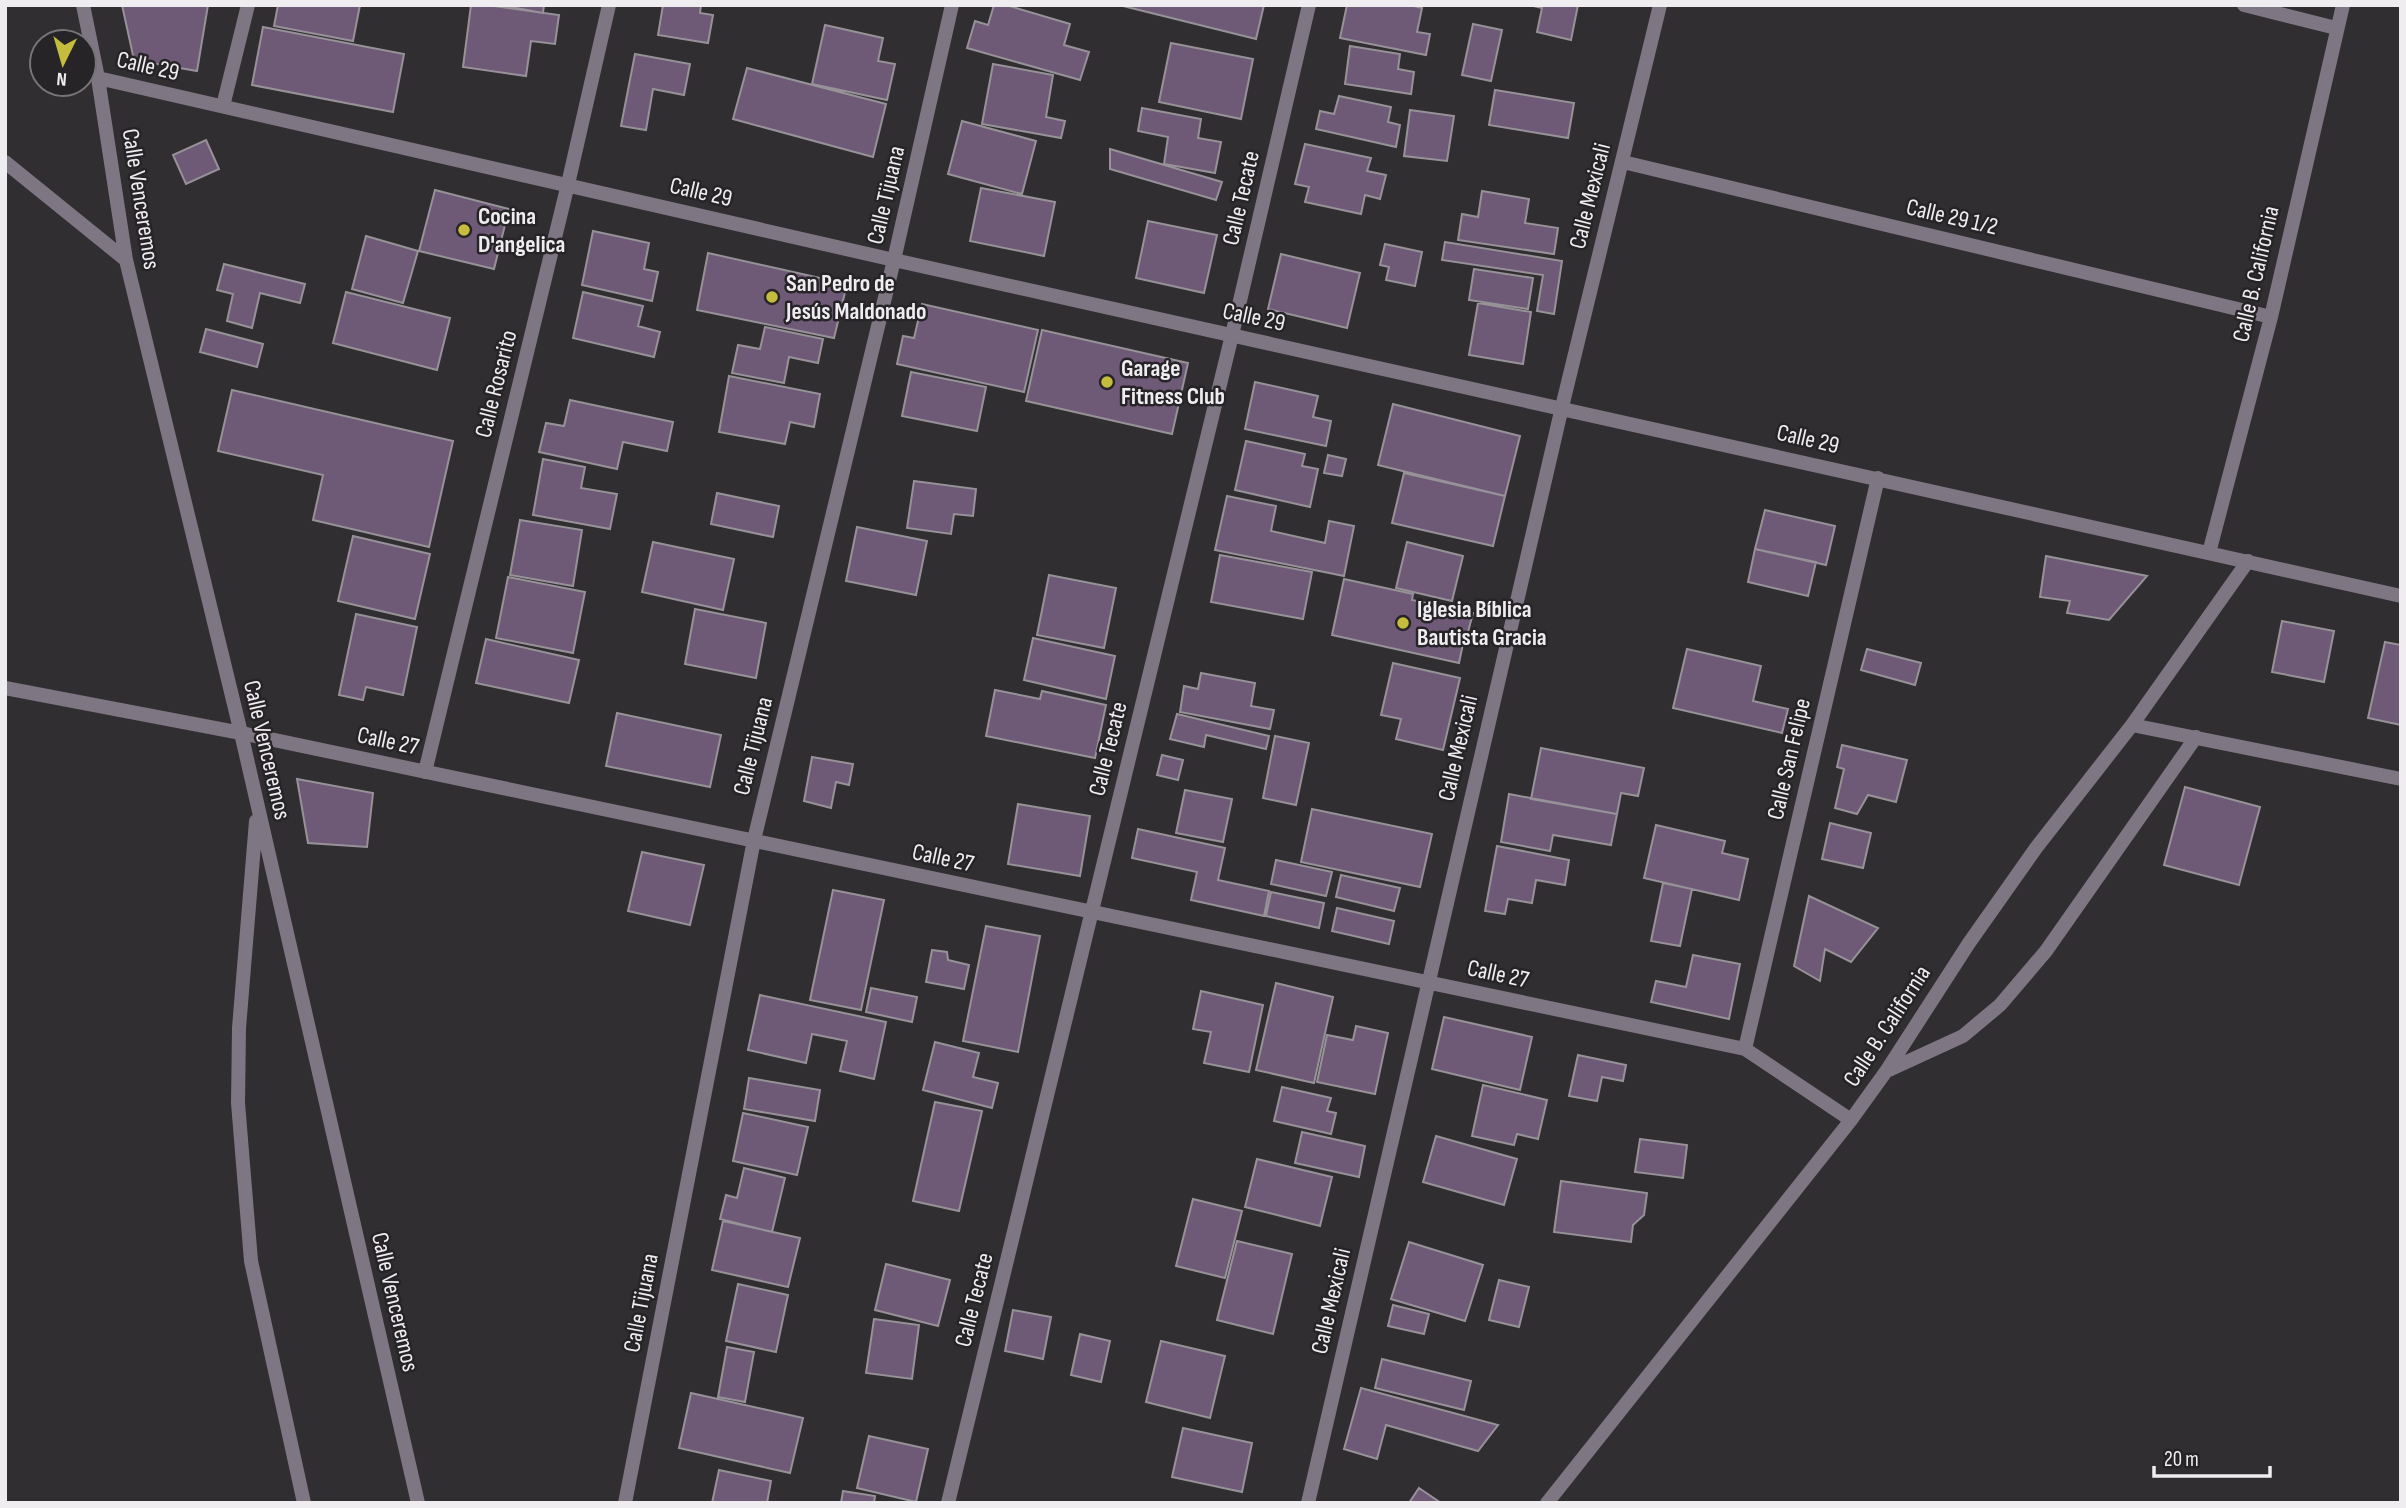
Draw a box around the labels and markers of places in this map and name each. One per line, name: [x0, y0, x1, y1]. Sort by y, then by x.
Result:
place label: Cocina D'angelica: [478, 202, 565, 259]
marker: Cocina D'angelica: [456, 222, 472, 238]
place label: San Pedro de Jesús Maldonado: [785, 269, 927, 326]
marker: San Pedro de Jesús Maldonado: [764, 289, 780, 305]
place label: Garage Fitness Club: [1121, 354, 1225, 411]
marker: Garage Fitness Club: [1099, 374, 1115, 390]
place label: Iglesia Bíblica Bautista Gracia: [1417, 595, 1547, 652]
marker: Iglesia Bíblica Bautista Gracia: [1395, 615, 1411, 631]

